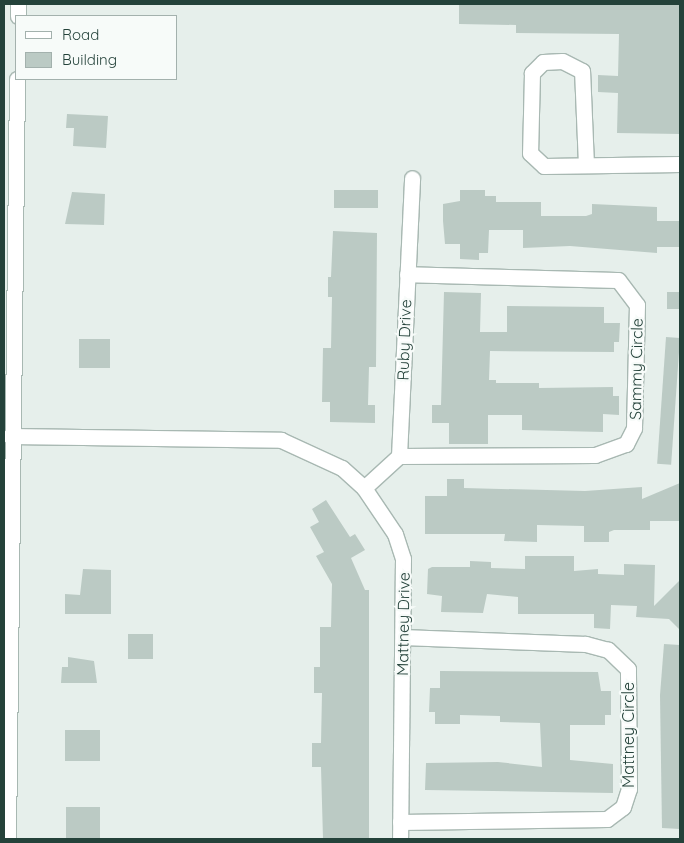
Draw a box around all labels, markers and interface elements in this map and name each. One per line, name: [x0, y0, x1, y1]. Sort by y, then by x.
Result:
legend: [15, 15, 178, 80]
text: Road: [62, 25, 99, 44]
text: Building: [62, 50, 117, 69]
street label: Ruby Drive: [393, 299, 415, 381]
street label: Sammy Circle: [626, 318, 646, 420]
street label: Mattney Drive: [392, 572, 414, 676]
street label: Mattney Circle: [618, 682, 638, 788]

